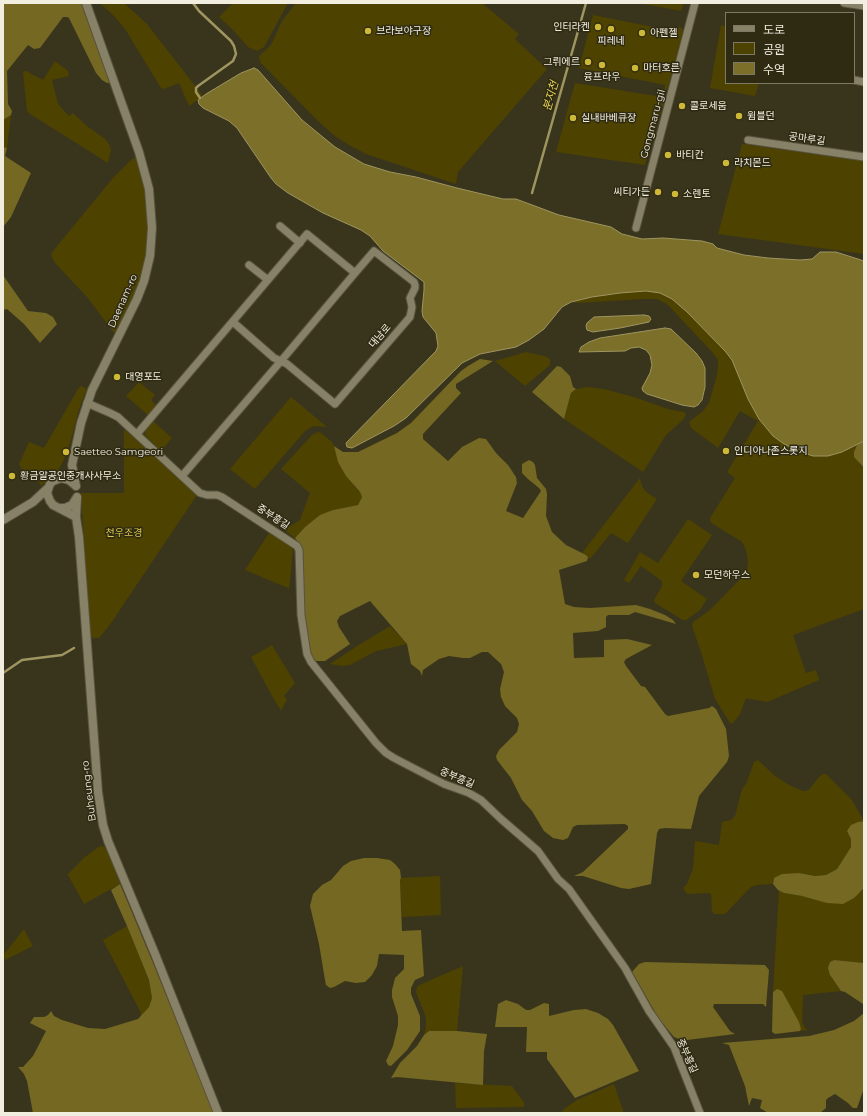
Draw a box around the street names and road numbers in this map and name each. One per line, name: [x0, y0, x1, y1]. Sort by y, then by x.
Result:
street label: Gongmaru-gil: [638, 88, 668, 160]
street label: 공마루길: [788, 130, 826, 148]
street label: Daenam-ro: [106, 272, 140, 330]
street label: 대남로: [366, 322, 394, 350]
street label: 중부흥길: [254, 502, 292, 532]
street label: Buheung-ro: [79, 760, 99, 822]
street label: 중부흥길: [438, 765, 476, 791]
street label: 중부흥길: [674, 1037, 700, 1075]

